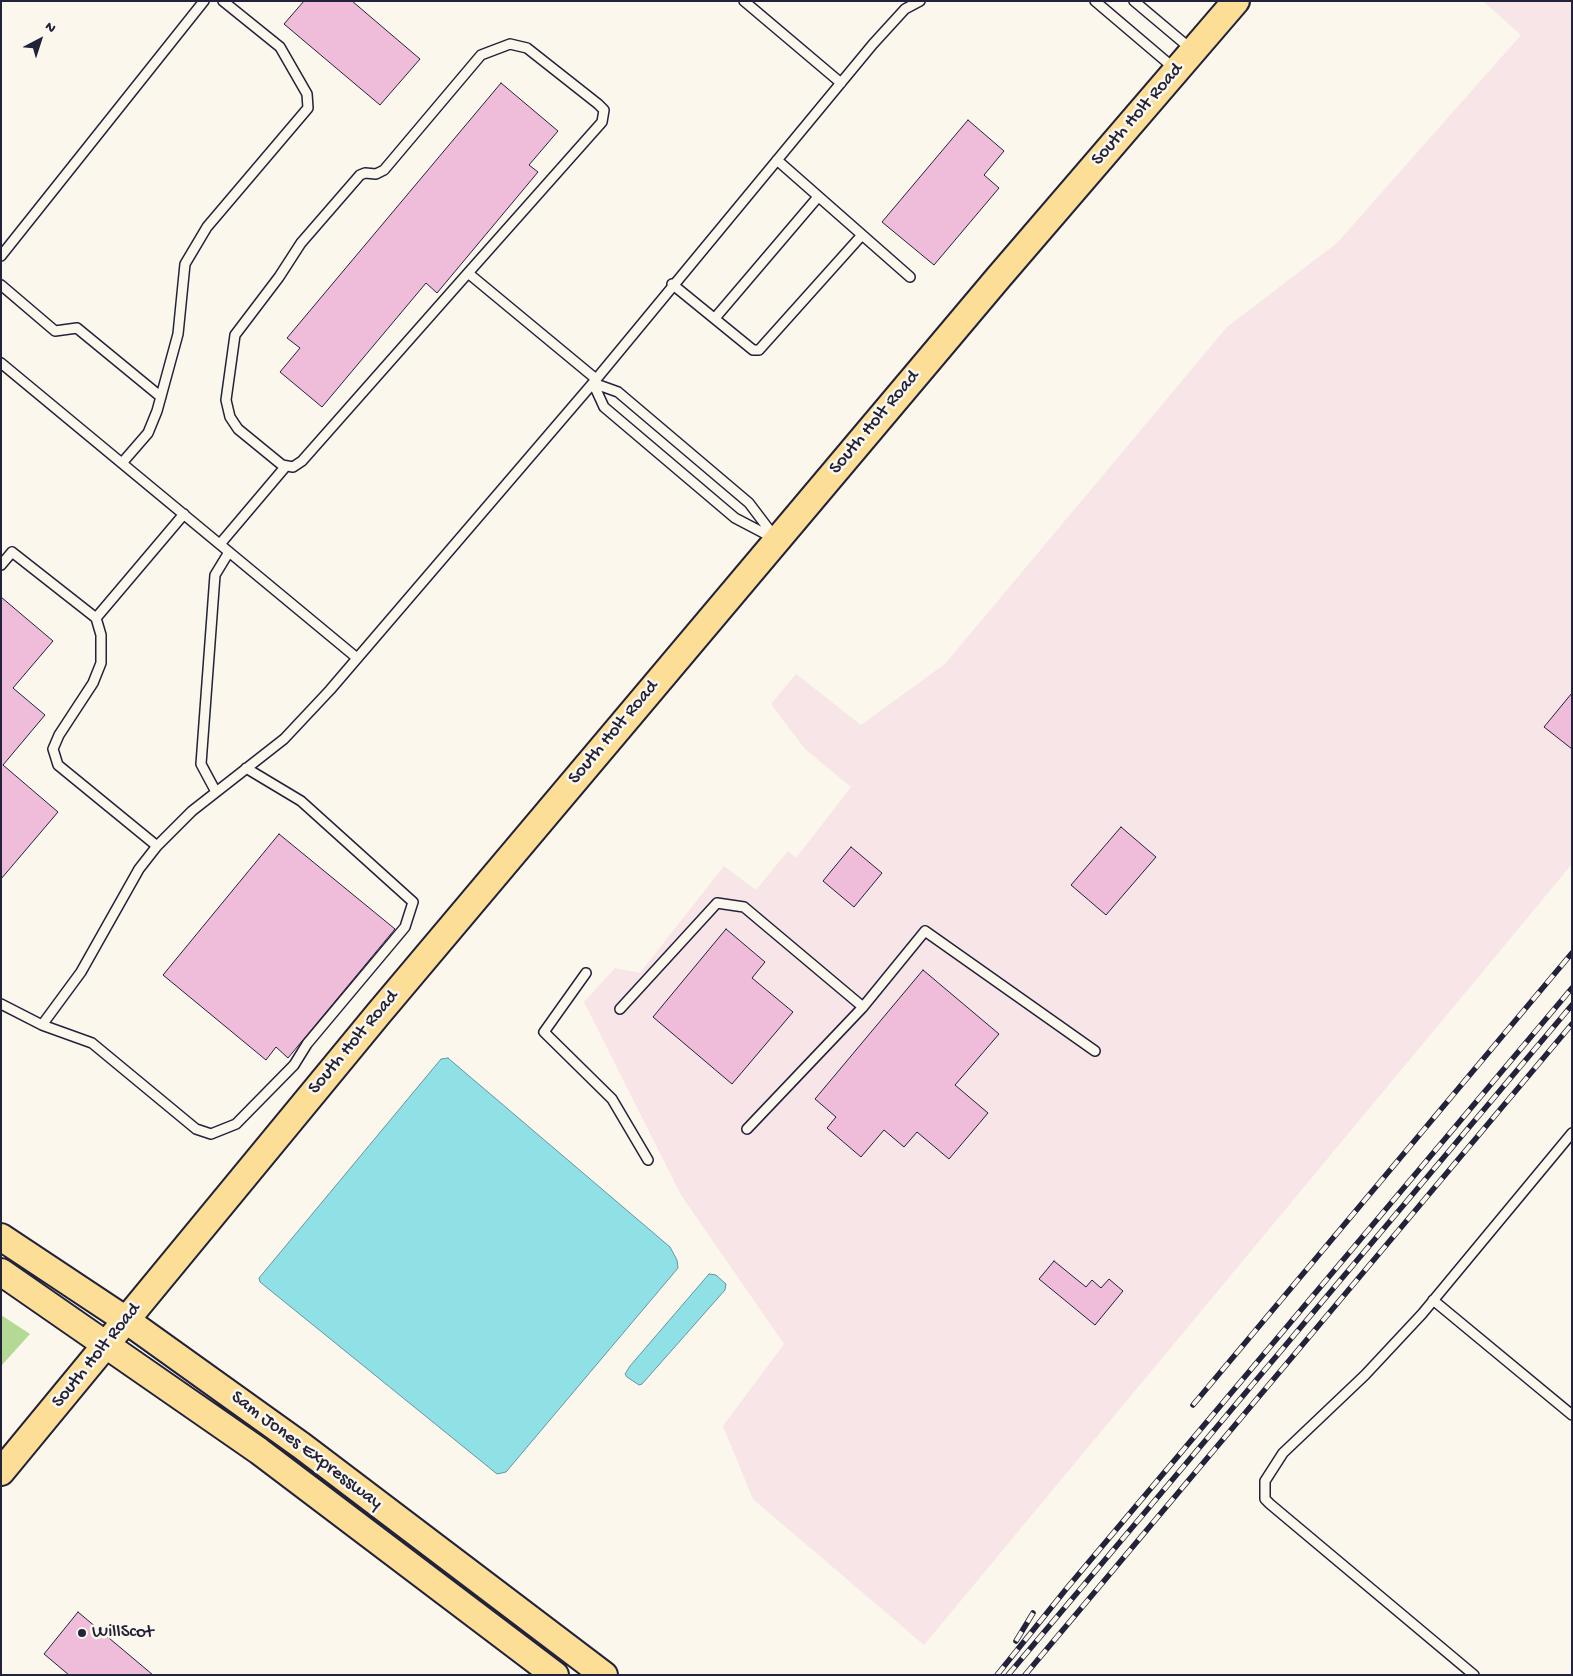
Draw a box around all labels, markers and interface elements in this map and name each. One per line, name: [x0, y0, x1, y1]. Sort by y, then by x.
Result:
north arrow: [15, 15, 65, 65]
text: N: [41, 19, 59, 38]
street label: South Holt Road: [1087, 59, 1189, 171]
street label: South Holt Road: [825, 366, 925, 480]
street label: South Holt Road: [564, 676, 664, 790]
street label: South Holt Road: [304, 986, 404, 1100]
street label: South Holt Road: [48, 1299, 146, 1413]
street label: Sam Jones Expressway: [226, 1387, 386, 1515]
place label: WillScot: [92, 1622, 154, 1644]
marker: WillScot: [76, 1627, 88, 1639]

